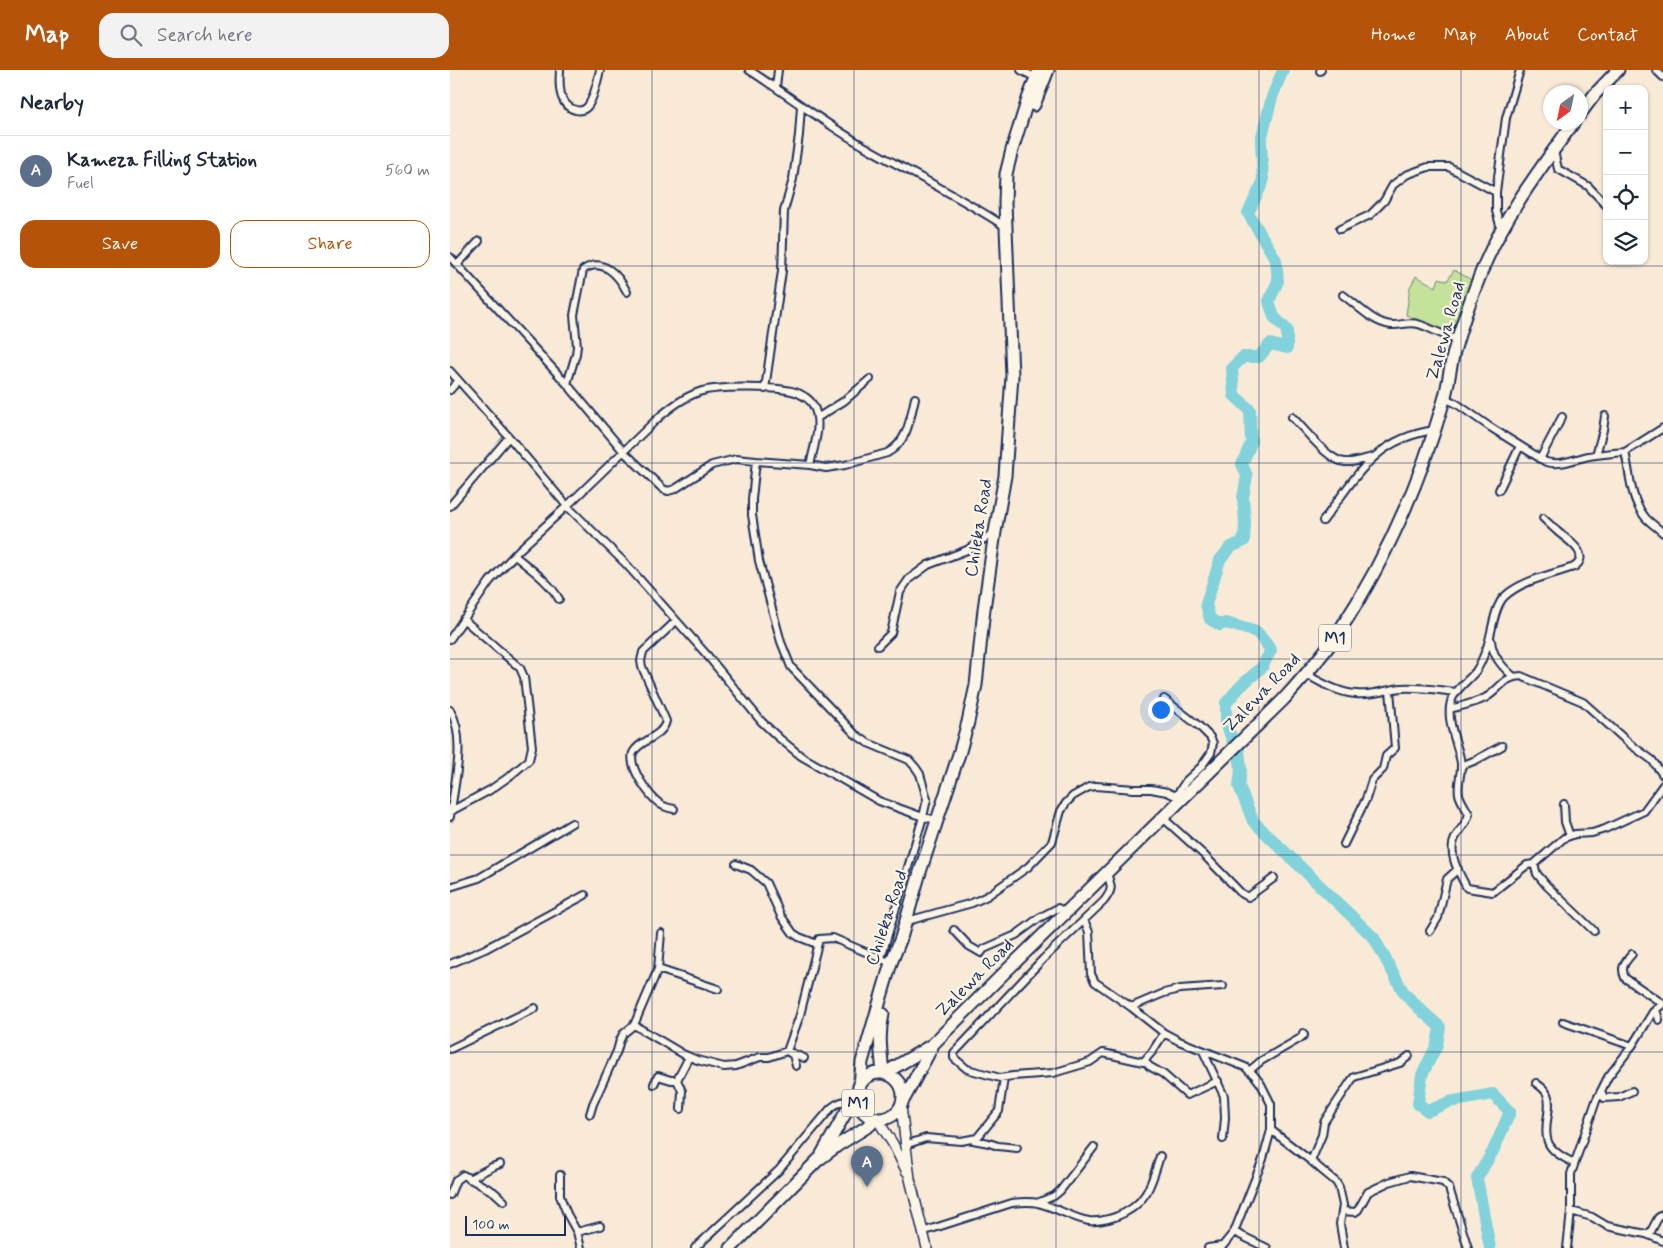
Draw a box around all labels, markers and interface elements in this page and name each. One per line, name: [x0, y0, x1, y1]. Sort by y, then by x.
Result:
search box: [99, 13, 449, 58]
text: Map: [25, 20, 69, 51]
icon: search: [117, 21, 145, 49]
text: Search here: [157, 23, 253, 48]
text: Home: [1371, 23, 1416, 47]
text: Map: [1444, 23, 1477, 47]
text: About: [1505, 23, 1549, 47]
text: Contact: [1577, 23, 1638, 47]
north arrow: [1543, 85, 1588, 130]
map controls: [1603, 85, 1648, 265]
button: +: [1603, 85, 1648, 130]
text: Nearby: [20, 89, 84, 117]
button: −: [1603, 130, 1648, 175]
text: Kameza Filling Station: [67, 148, 257, 173]
text: A: [31, 160, 41, 181]
text: 560 m: [385, 160, 430, 181]
text: Fuel: [67, 173, 94, 194]
button: locate: [1603, 175, 1648, 220]
button: Save: [20, 220, 220, 268]
button: Share: [230, 220, 430, 268]
button: layers: [1603, 220, 1648, 265]
street label: Zalewa Road: [1420, 279, 1472, 383]
street label: Chileka Road: [959, 477, 999, 579]
road number: M1: [1319, 624, 1351, 652]
street label: Zalewa Road: [1218, 648, 1306, 738]
your location: [1148, 697, 1174, 723]
street label: Chileka Road: [860, 867, 914, 969]
street label: Zalewa Road: [931, 934, 1019, 1022]
road number: M1: [842, 1090, 874, 1116]
pin: A: [851, 1146, 883, 1187]
scale bar: [465, 1213, 566, 1236]
text: 100 m: [472, 1216, 510, 1234]

